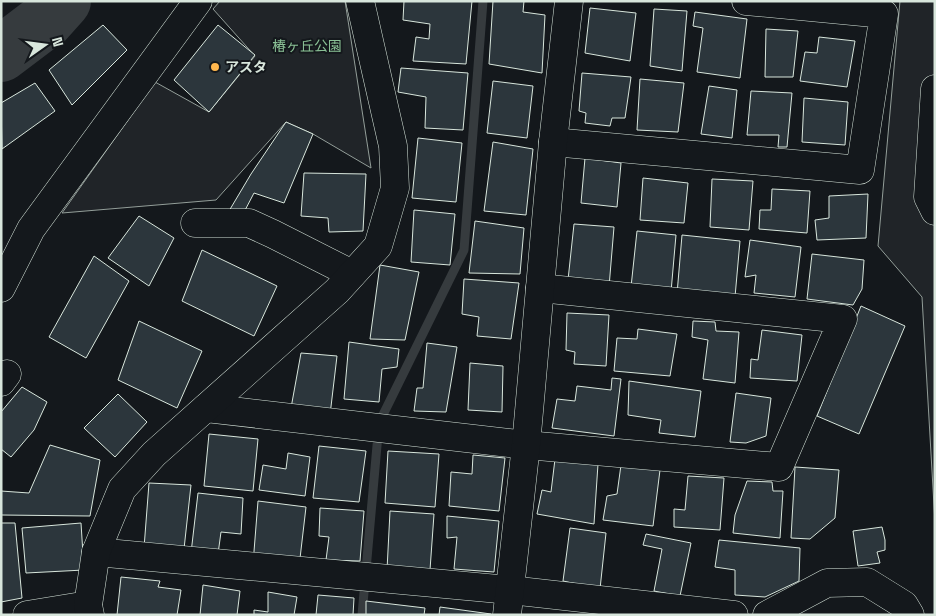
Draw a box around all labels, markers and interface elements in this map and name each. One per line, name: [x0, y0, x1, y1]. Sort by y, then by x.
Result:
north arrow: [20, 20, 70, 70]
text: N: [48, 35, 67, 49]
park label: 椿ヶ丘公園: [272, 37, 342, 55]
place label: アスタ: [225, 58, 267, 76]
marker: アスタ: [209, 61, 221, 73]

